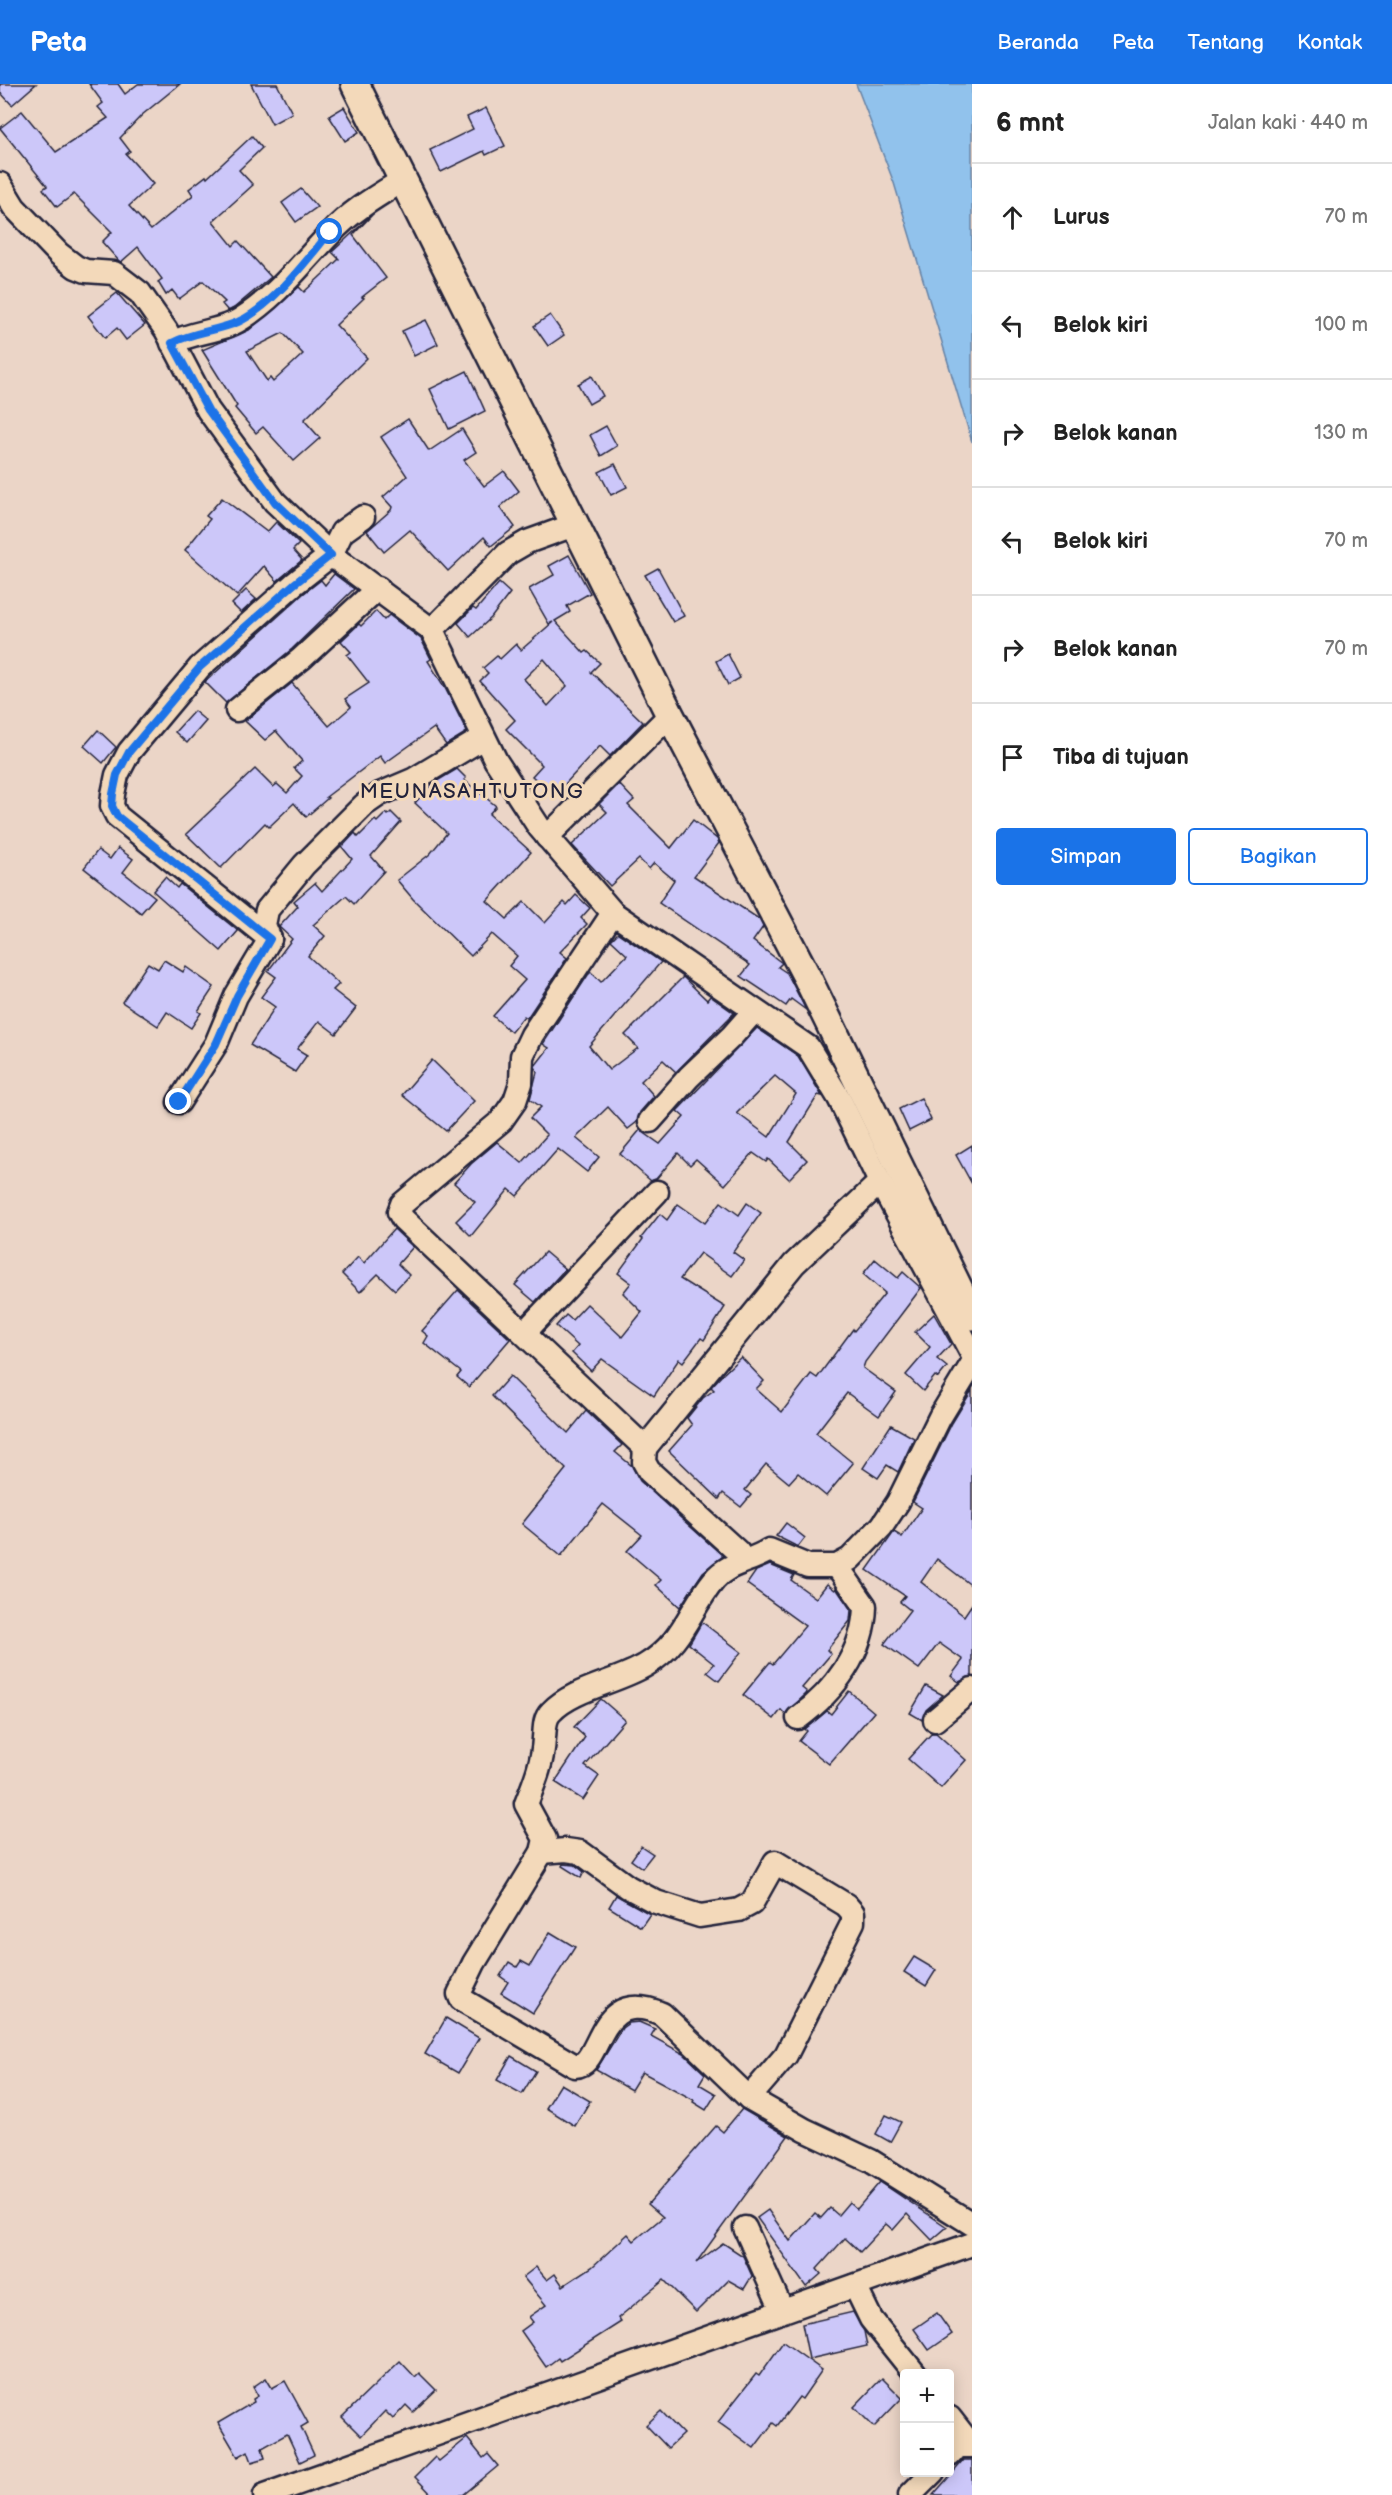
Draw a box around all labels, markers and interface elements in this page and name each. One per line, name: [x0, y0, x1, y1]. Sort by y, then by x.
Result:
text: Peta: [30, 26, 87, 59]
text: Beranda: [997, 30, 1079, 55]
text: Peta: [1112, 30, 1155, 55]
text: Tentang: [1188, 30, 1264, 55]
text: Kontak: [1297, 30, 1362, 55]
text: 6 mnt: [996, 108, 1064, 139]
text: Jalan kaki · 440 m: [1208, 111, 1368, 135]
icon: ahead: [996, 201, 1029, 234]
text: Lurus: [1053, 204, 1109, 231]
text: 70 m: [1324, 205, 1368, 229]
route start: [316, 218, 342, 244]
icon: left: [996, 309, 1029, 342]
text: Belok kiri: [1053, 312, 1148, 339]
text: 100 m: [1315, 313, 1368, 337]
icon: right: [996, 417, 1029, 450]
text: Belok kanan: [1053, 420, 1178, 447]
text: 130 m: [1314, 421, 1368, 445]
icon: left: [996, 525, 1029, 558]
text: Belok kiri: [1053, 528, 1148, 555]
text: 70 m: [1324, 529, 1368, 553]
icon: right: [996, 633, 1029, 666]
text: Belok kanan: [1053, 636, 1178, 663]
text: 70 m: [1324, 637, 1368, 661]
icon: arrive: [996, 741, 1029, 774]
text: Tiba di tujuan: [1053, 744, 1189, 771]
district label: MEUNASAHTUTONG: [360, 779, 584, 804]
button: Simpan: [996, 828, 1176, 885]
button: Bagikan: [1188, 828, 1368, 885]
route end: [165, 1088, 191, 1114]
map controls: [900, 2369, 954, 2477]
button: +: [900, 2369, 954, 2423]
button: −: [900, 2423, 954, 2477]

